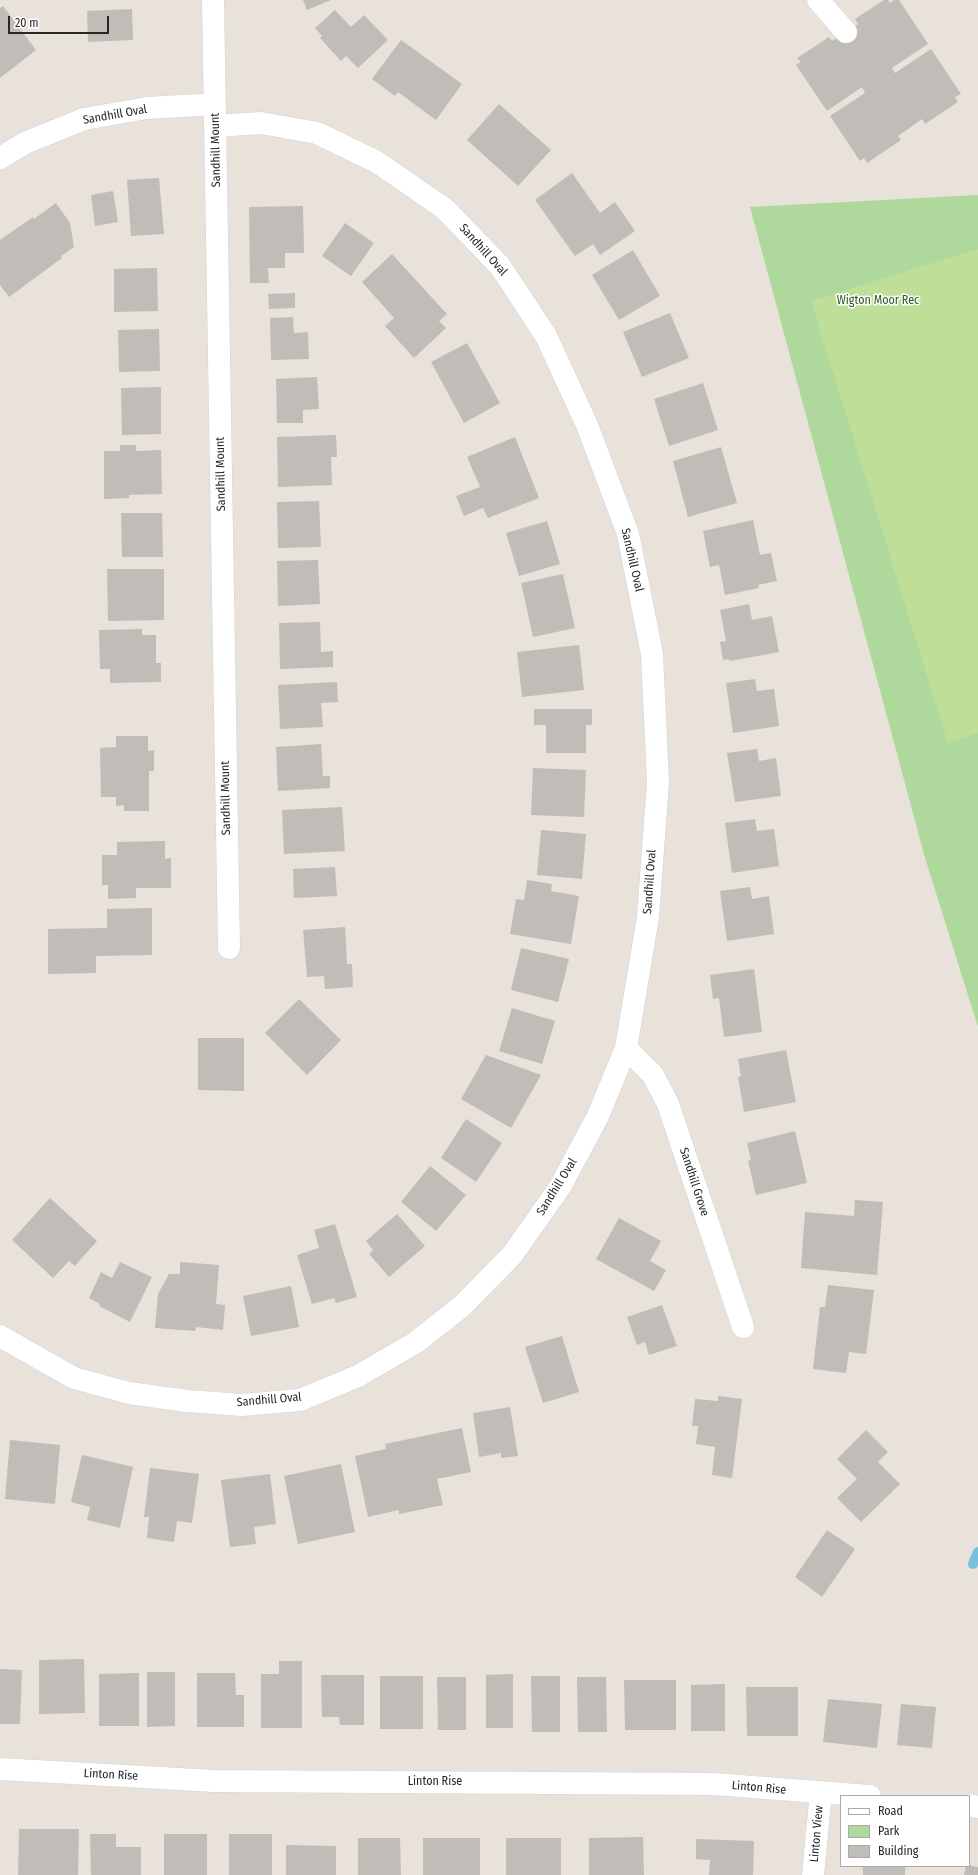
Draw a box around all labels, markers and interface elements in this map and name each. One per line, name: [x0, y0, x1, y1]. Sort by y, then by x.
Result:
scale bar: [10, 8, 111, 34]
text: 20 m: [15, 16, 39, 30]
street label: Sandhill Oval: [82, 102, 148, 128]
street label: Sandhill Mount: [208, 113, 224, 187]
street label: Sandhill Oval: [456, 221, 510, 279]
park label: Wigton Moor Rec: [837, 294, 919, 308]
street label: Sandhill Mount: [213, 437, 229, 511]
street label: Sandhill Oval: [618, 527, 646, 593]
street label: Sandhill Mount: [218, 761, 234, 835]
street label: Sandhill Oval: [641, 849, 659, 915]
street label: Sandhill Grove: [676, 1146, 712, 1218]
street label: Sandhill Oval: [534, 1156, 580, 1218]
street label: Sandhill Oval: [236, 1390, 302, 1410]
street label: Linton Rise: [83, 1766, 139, 1784]
street label: Linton Rise: [408, 1775, 462, 1789]
street label: Linton Rise: [731, 1778, 787, 1798]
legend: [840, 1795, 970, 1867]
text: Road: [878, 1804, 903, 1818]
street label: Linton View: [807, 1805, 827, 1863]
text: Park: [878, 1824, 899, 1838]
text: Building: [878, 1844, 918, 1858]

